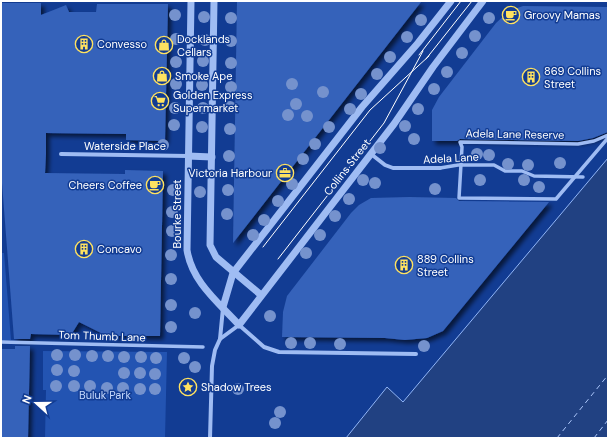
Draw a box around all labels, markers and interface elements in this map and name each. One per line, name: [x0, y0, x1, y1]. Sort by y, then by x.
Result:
cafe icon: Groovy Mamas: [501, 5, 521, 25]
place label: Groovy Mamas: [524, 8, 600, 22]
place label: Docklands Cellars: [177, 32, 230, 59]
building icon: Convesso: [74, 34, 94, 54]
shop icon: Docklands Cellars: [154, 35, 174, 55]
place label: Convesso: [97, 37, 147, 51]
place label: 869 Collins Street: [544, 64, 601, 91]
shop icon: Smoke Ape: [152, 66, 172, 86]
building icon: 869 Collins Street: [521, 67, 541, 87]
place label: Smoke Ape: [175, 69, 232, 83]
place label: Golden Express Supermarket: [173, 88, 252, 115]
supermarket icon: Golden Express Supermarket: [150, 91, 170, 111]
street label: Adela Lane Reserve: [465, 126, 565, 142]
street label: Collins Street: [321, 136, 373, 198]
street label: Waterside Place: [84, 139, 166, 153]
street label: Adela Lane: [423, 150, 479, 166]
office icon: Victoria Harbour: [275, 163, 295, 183]
place label: Victoria Harbour: [188, 166, 272, 180]
cafe icon: Cheers Coffee: [145, 175, 165, 195]
place label: Cheers Coffee: [69, 178, 142, 192]
street label: Bourke Street: [170, 179, 184, 249]
building icon: Concavo: [74, 239, 94, 259]
place label: Concavo: [97, 242, 142, 256]
place label: 889 Collins Street: [417, 252, 474, 279]
building icon: 889 Collins Street: [394, 255, 414, 275]
street label: Tom Thumb Lane: [58, 327, 146, 345]
place icon: Shadow Trees: [178, 377, 198, 397]
place label: Shadow Trees: [201, 380, 272, 394]
north arrow: [16, 383, 56, 423]
park label: Buluk Park: [79, 388, 131, 402]
text: N: [19, 393, 35, 406]

